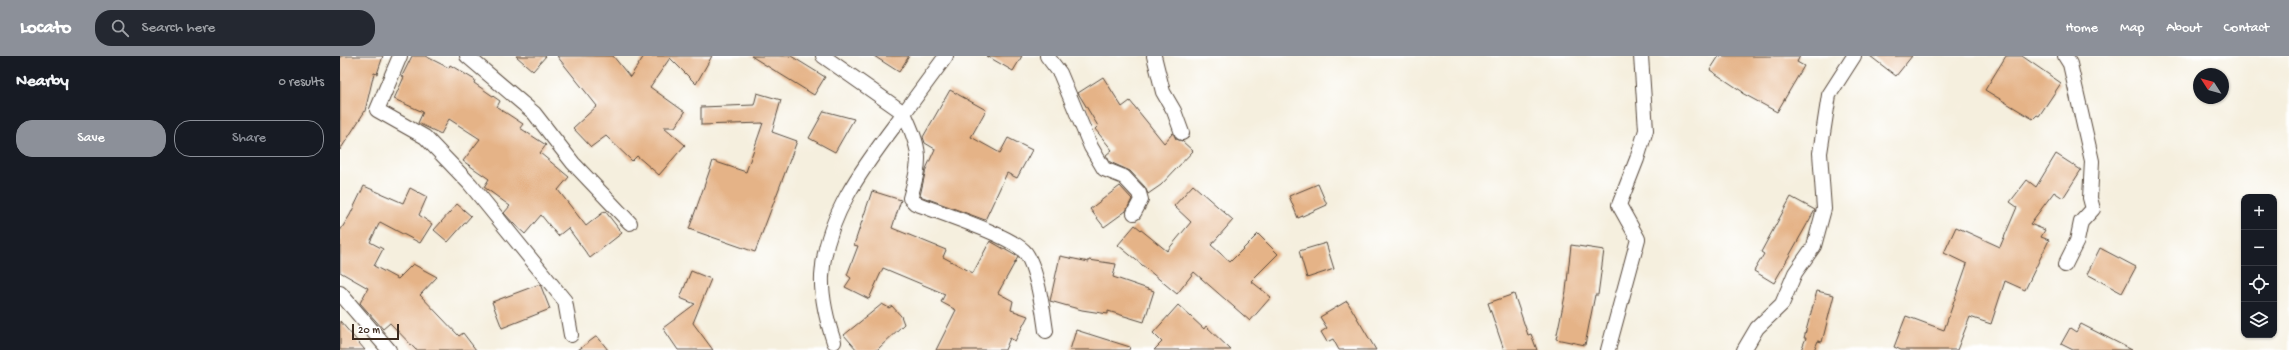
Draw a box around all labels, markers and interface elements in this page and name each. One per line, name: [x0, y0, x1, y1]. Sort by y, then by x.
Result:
search box: [95, 10, 375, 46]
text: Locato: [20, 17, 71, 40]
icon: search: [109, 17, 131, 39]
text: Search here: [141, 19, 215, 37]
text: Home: [2066, 20, 2098, 37]
text: Map: [2120, 20, 2144, 37]
text: About: [2166, 20, 2202, 37]
text: Contact: [2224, 20, 2269, 37]
north arrow: [2193, 68, 2229, 104]
text: Nearby: [16, 72, 69, 92]
text: 0 results: [278, 75, 324, 90]
button: Save: [16, 120, 166, 157]
button: Share: [174, 120, 324, 157]
map controls: [2241, 194, 2277, 338]
button: +: [2241, 194, 2277, 230]
button: −: [2241, 230, 2277, 266]
button: locate: [2241, 266, 2277, 302]
button: layers: [2241, 302, 2277, 338]
scale bar: [352, 322, 399, 341]
text: 20 m: [358, 325, 380, 337]

